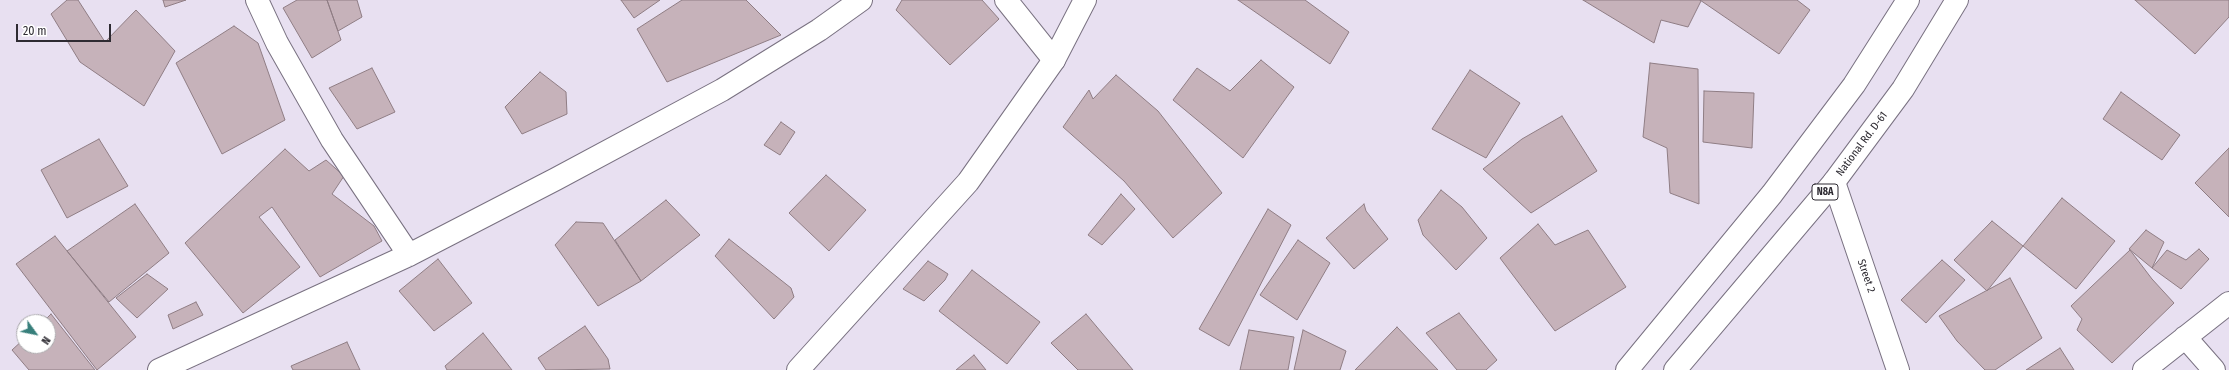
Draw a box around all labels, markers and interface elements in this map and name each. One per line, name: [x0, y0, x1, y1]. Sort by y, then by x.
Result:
scale bar: [18, 16, 113, 42]
text: 20 m: [23, 24, 47, 38]
street label: National Rd. D-61: [1834, 109, 1890, 179]
road number: N8A: [1812, 184, 1838, 200]
street label: Street 2: [1854, 258, 1878, 294]
north arrow: [16, 314, 56, 354]
text: N: [38, 334, 53, 347]

